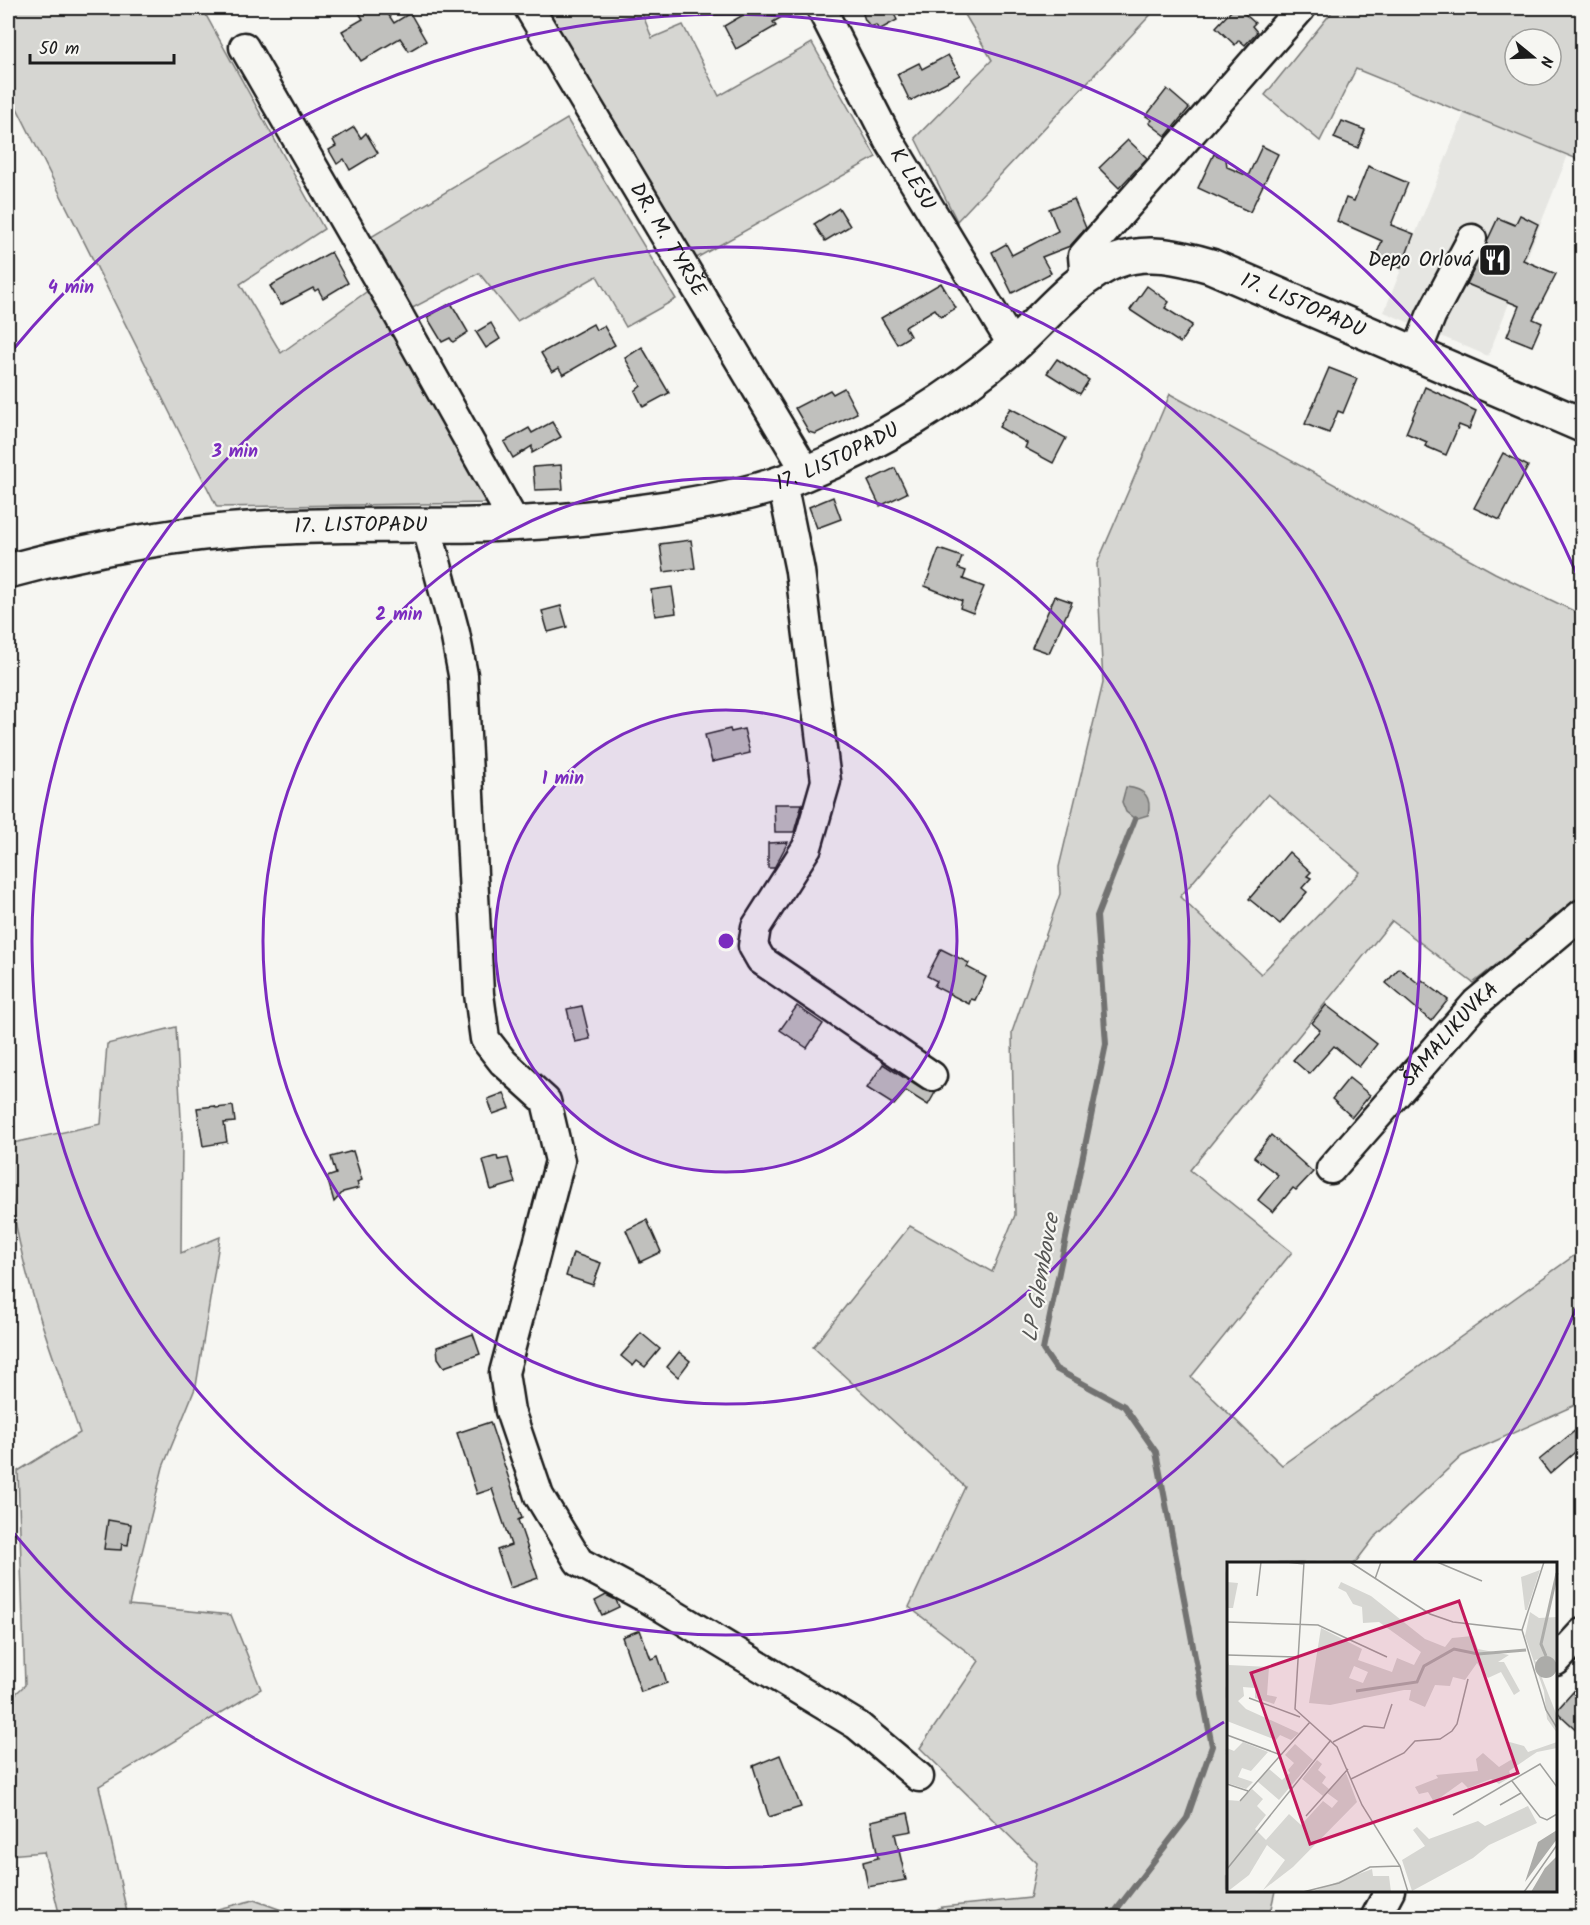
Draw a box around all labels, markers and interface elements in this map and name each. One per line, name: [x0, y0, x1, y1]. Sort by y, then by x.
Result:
scale bar: [30, 27, 174, 65]
north arrow: [1503, 27, 1563, 87]
text: 50 m: [39, 35, 79, 64]
text: N: [1532, 53, 1559, 70]
street label: K LESU: [880, 141, 944, 217]
street label: DR. M. TYRŠE: [621, 176, 715, 304]
restaurant icon: Depo Orlová: [1477, 242, 1513, 278]
place label: Depo Orlová: [1368, 244, 1474, 277]
street label: 17. LISTOPADU: [1235, 264, 1371, 347]
text: 4 min: [48, 274, 94, 303]
street label: 17. LISTOPADU: [771, 414, 906, 500]
text: 3 min: [211, 438, 258, 467]
street label: 17. LISTOPADU: [294, 509, 428, 543]
text: 2 min: [376, 601, 422, 630]
text: 1 min: [542, 765, 584, 794]
centre of rings: [716, 931, 736, 951]
street label: ŠAMALIKUVKA: [1393, 974, 1506, 1094]
water label: LP Glembovce: [1014, 1209, 1071, 1345]
inset map: [1227, 1562, 1557, 1892]

